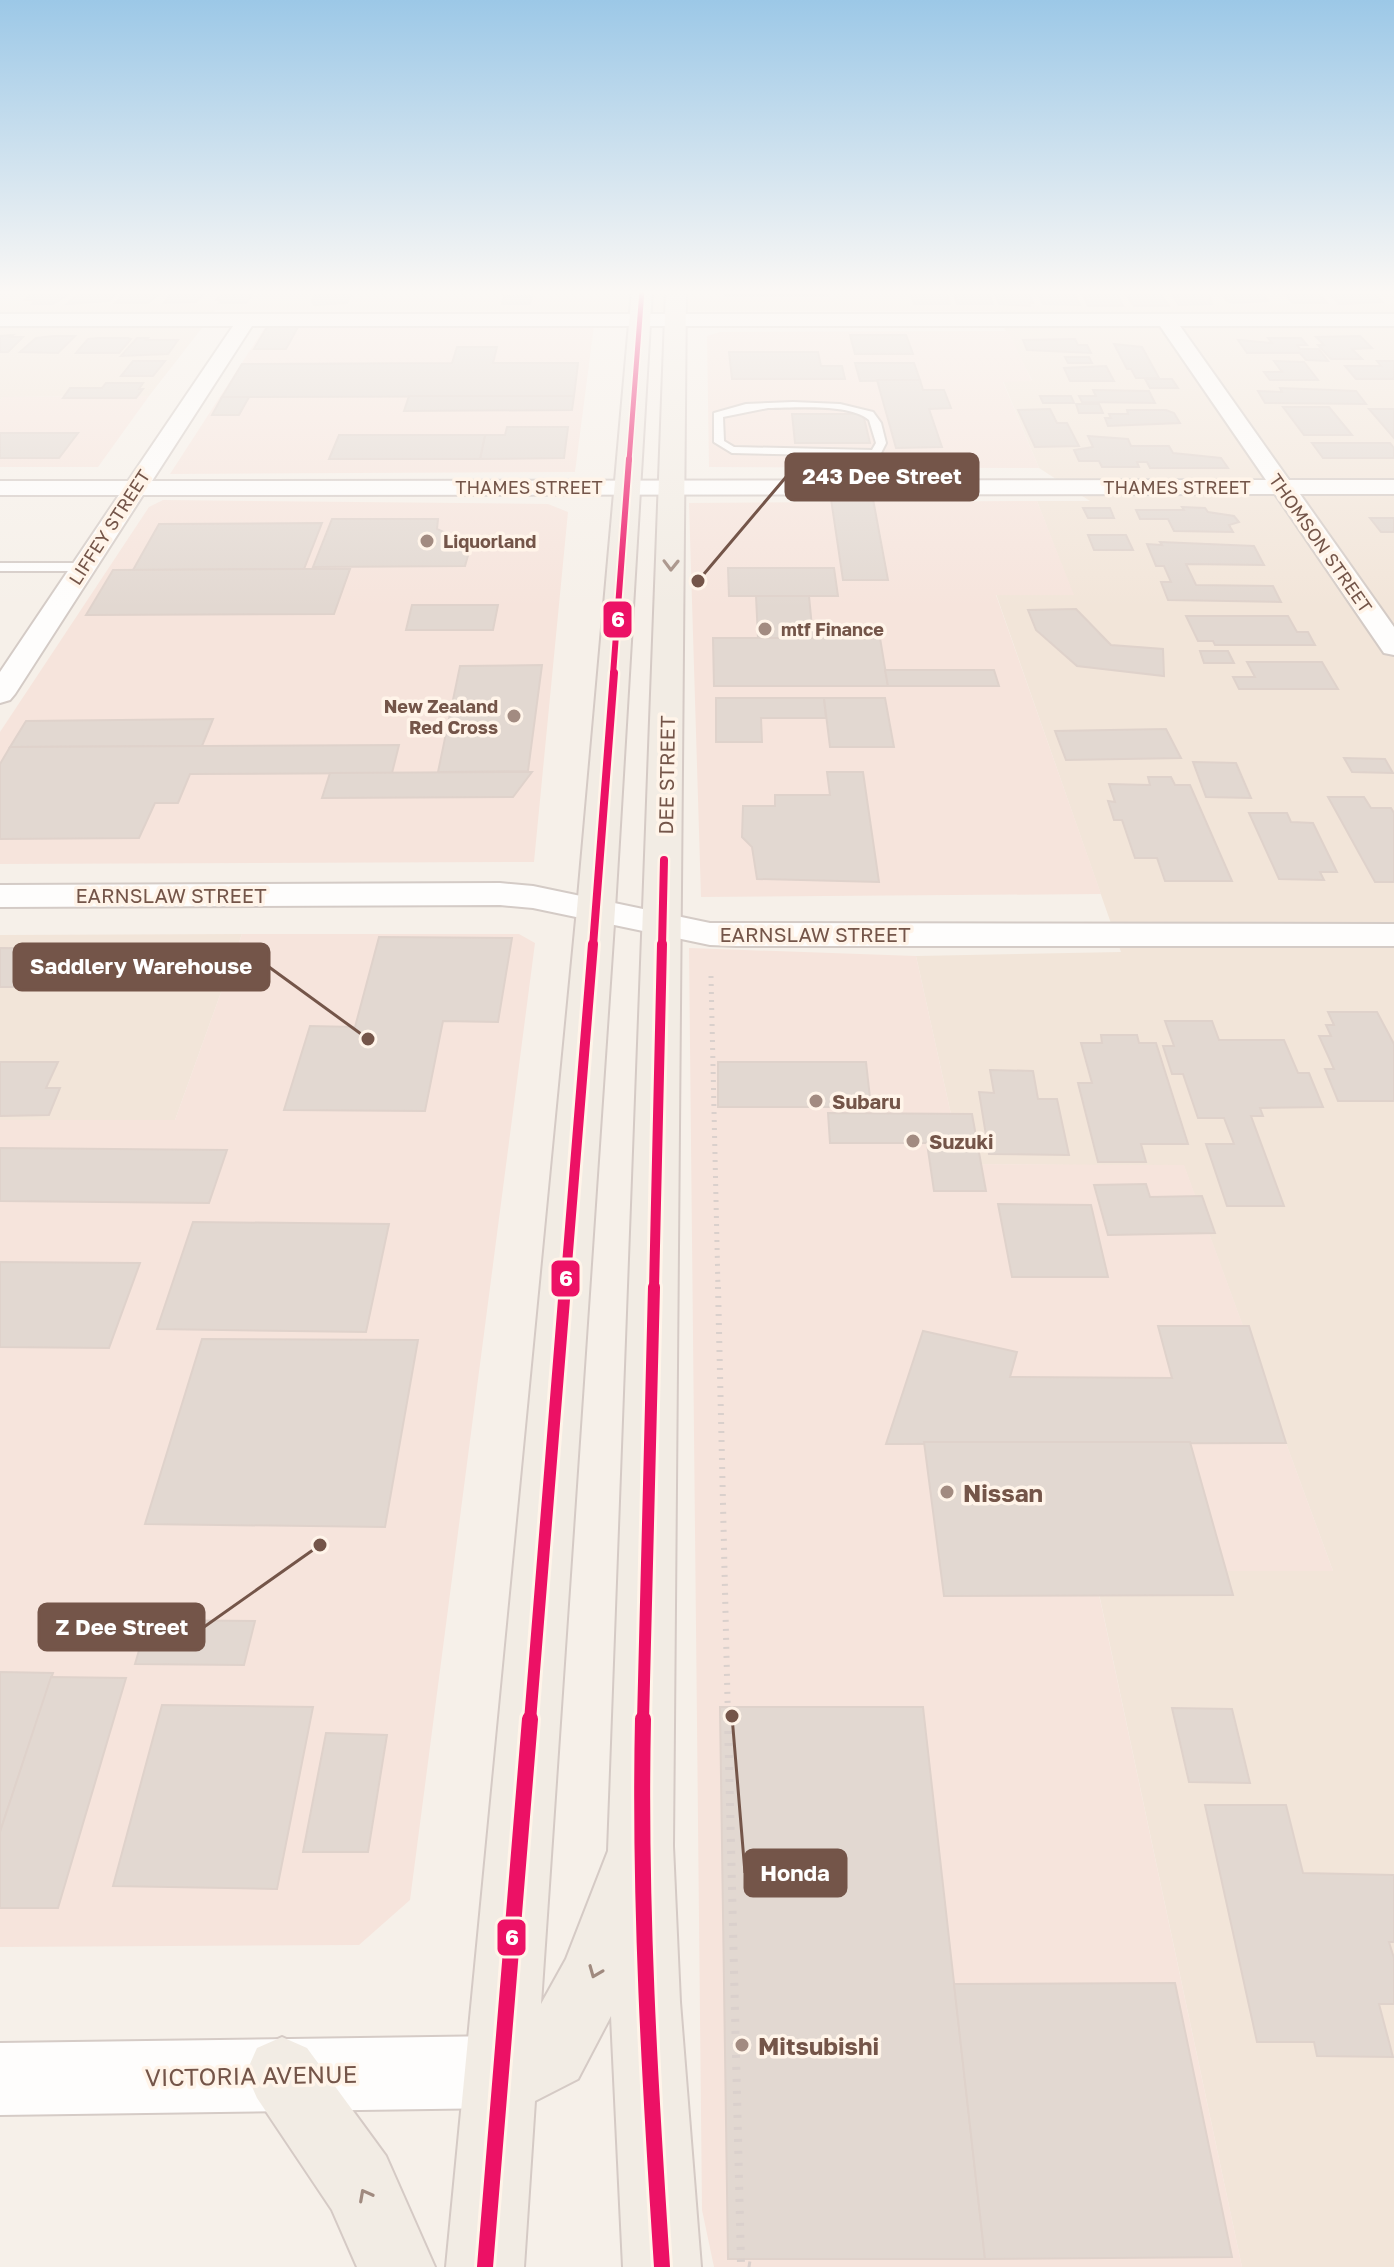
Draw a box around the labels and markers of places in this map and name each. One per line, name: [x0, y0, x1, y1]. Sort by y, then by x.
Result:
callout: 243 Dee Street: [786, 454, 978, 500]
place label: Liquorland: [443, 530, 536, 552]
marker: Liquorland: [418, 532, 436, 550]
place label: mtf Finance: [781, 618, 884, 640]
marker: mtf Finance: [756, 620, 774, 638]
place label: New Zealand Red Cross: [384, 695, 498, 738]
marker: New Zealand Red Cross: [505, 707, 523, 725]
callout: Saddlery Warehouse: [14, 944, 269, 990]
place label: Subaru: [832, 1089, 901, 1113]
marker: Subaru: [807, 1092, 825, 1110]
place label: Suzuki: [929, 1129, 993, 1153]
marker: Suzuki: [904, 1132, 922, 1150]
place label: Nissan: [963, 1478, 1043, 1507]
marker: Nissan: [938, 1483, 956, 1501]
callout: Z Dee Street: [39, 1604, 204, 1650]
callout: Honda: [745, 1850, 846, 1896]
place label: Mitsubishi: [758, 2031, 879, 2060]
marker: Mitsubishi: [733, 2036, 751, 2054]

